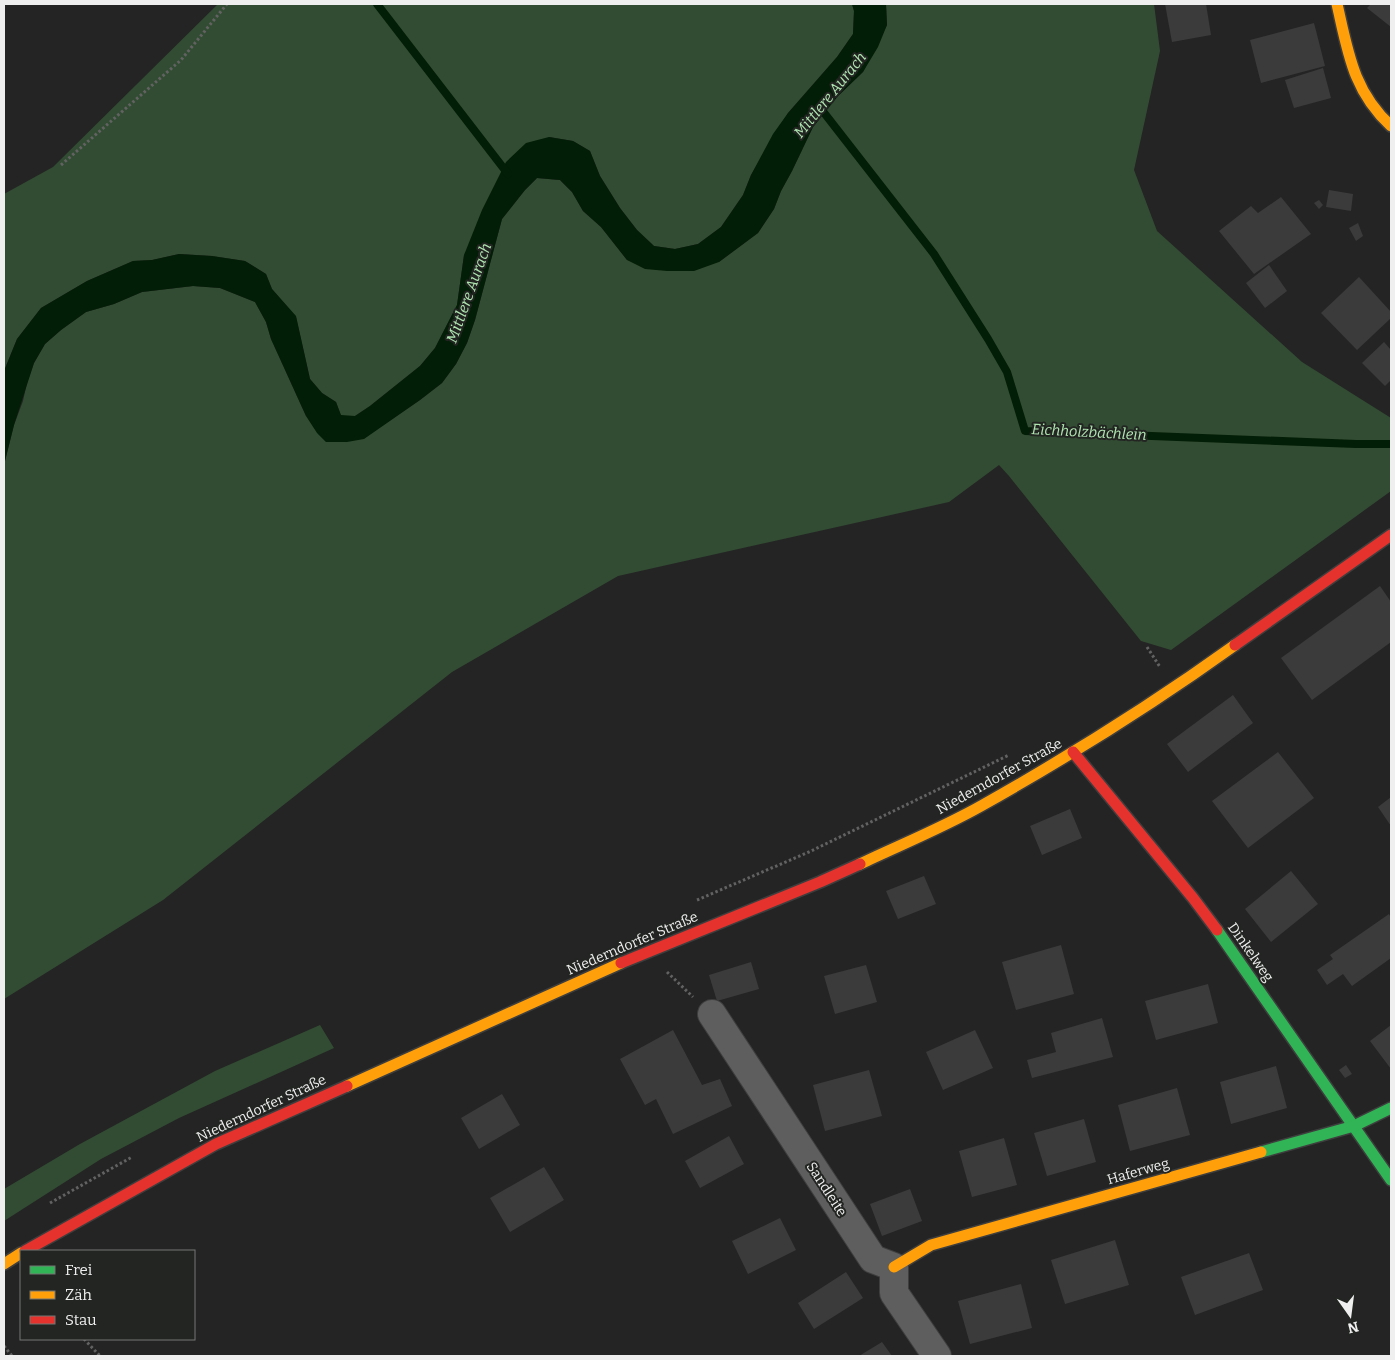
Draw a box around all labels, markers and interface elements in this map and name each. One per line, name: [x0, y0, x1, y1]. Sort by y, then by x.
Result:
water label: Mittlere Aurach: [790, 49, 870, 141]
water label: Mittlere Aurach: [443, 241, 495, 345]
water label: Eichholzbächlein: [1031, 420, 1147, 444]
street label: Niederndorfer Straße: [934, 735, 1065, 818]
street label: Niederndorfer Straße: [564, 908, 700, 979]
street label: Dinkelweg: [1224, 919, 1277, 985]
street label: Niederndorfer Straße: [194, 1071, 329, 1146]
street label: Haferweg: [1105, 1154, 1171, 1188]
street label: Sandleite: [803, 1159, 850, 1220]
legend: [20, 1250, 195, 1340]
text: Frei: [65, 1261, 93, 1279]
text: Zäh: [65, 1286, 92, 1304]
north arrow: [1325, 1290, 1375, 1340]
text: Stau: [65, 1311, 97, 1329]
text: N: [1346, 1318, 1360, 1337]

